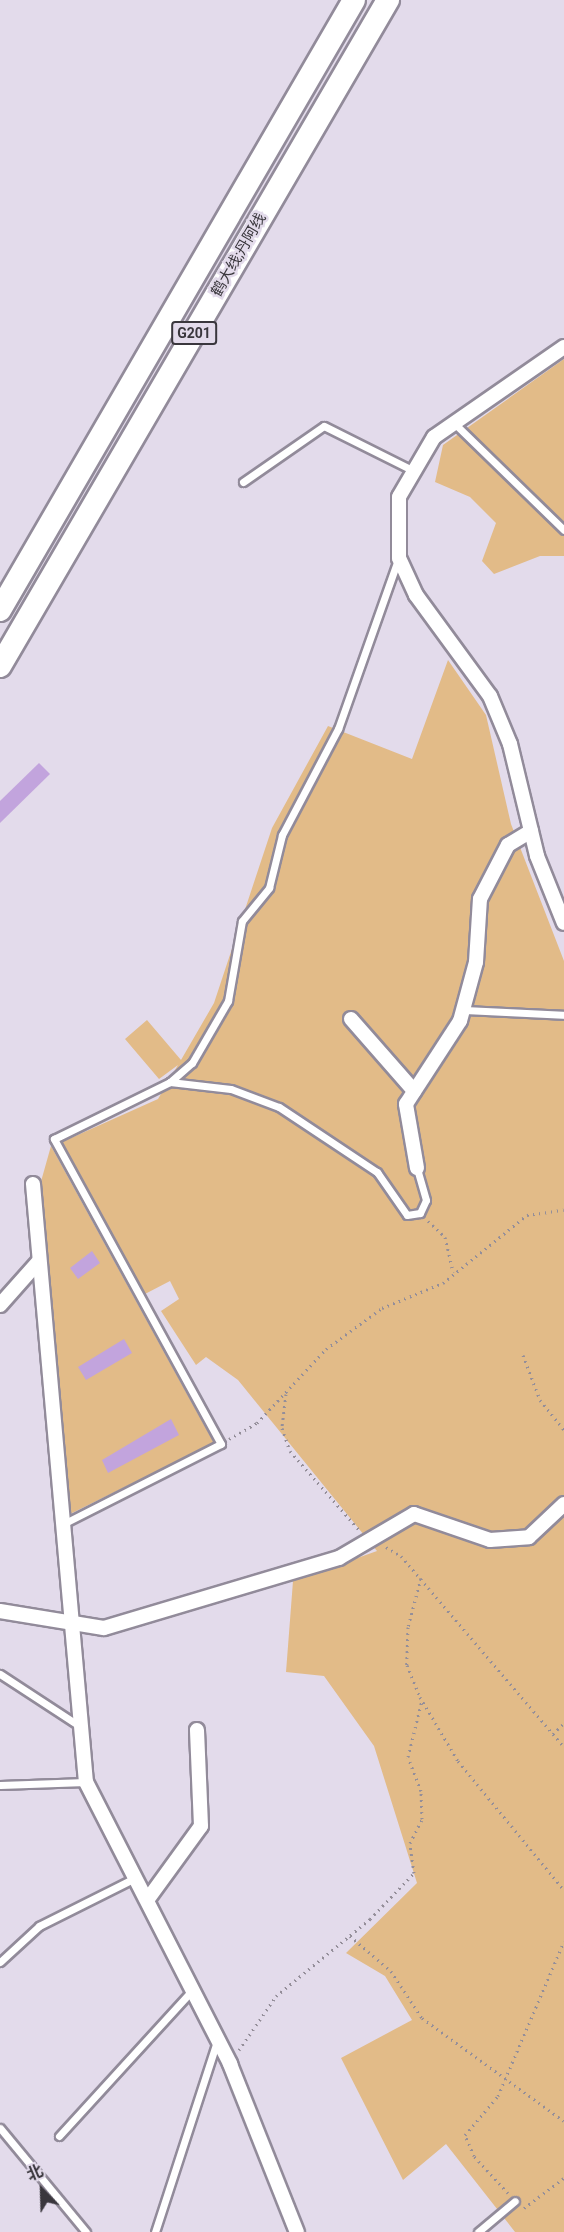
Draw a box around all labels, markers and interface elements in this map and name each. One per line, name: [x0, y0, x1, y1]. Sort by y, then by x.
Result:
street label: 鹤大线;丹阿线: [208, 210, 270, 300]
road number: G201: [170, 322, 218, 344]
north arrow: [12, 2160, 72, 2220]
text: 北: [24, 2161, 46, 2185]

